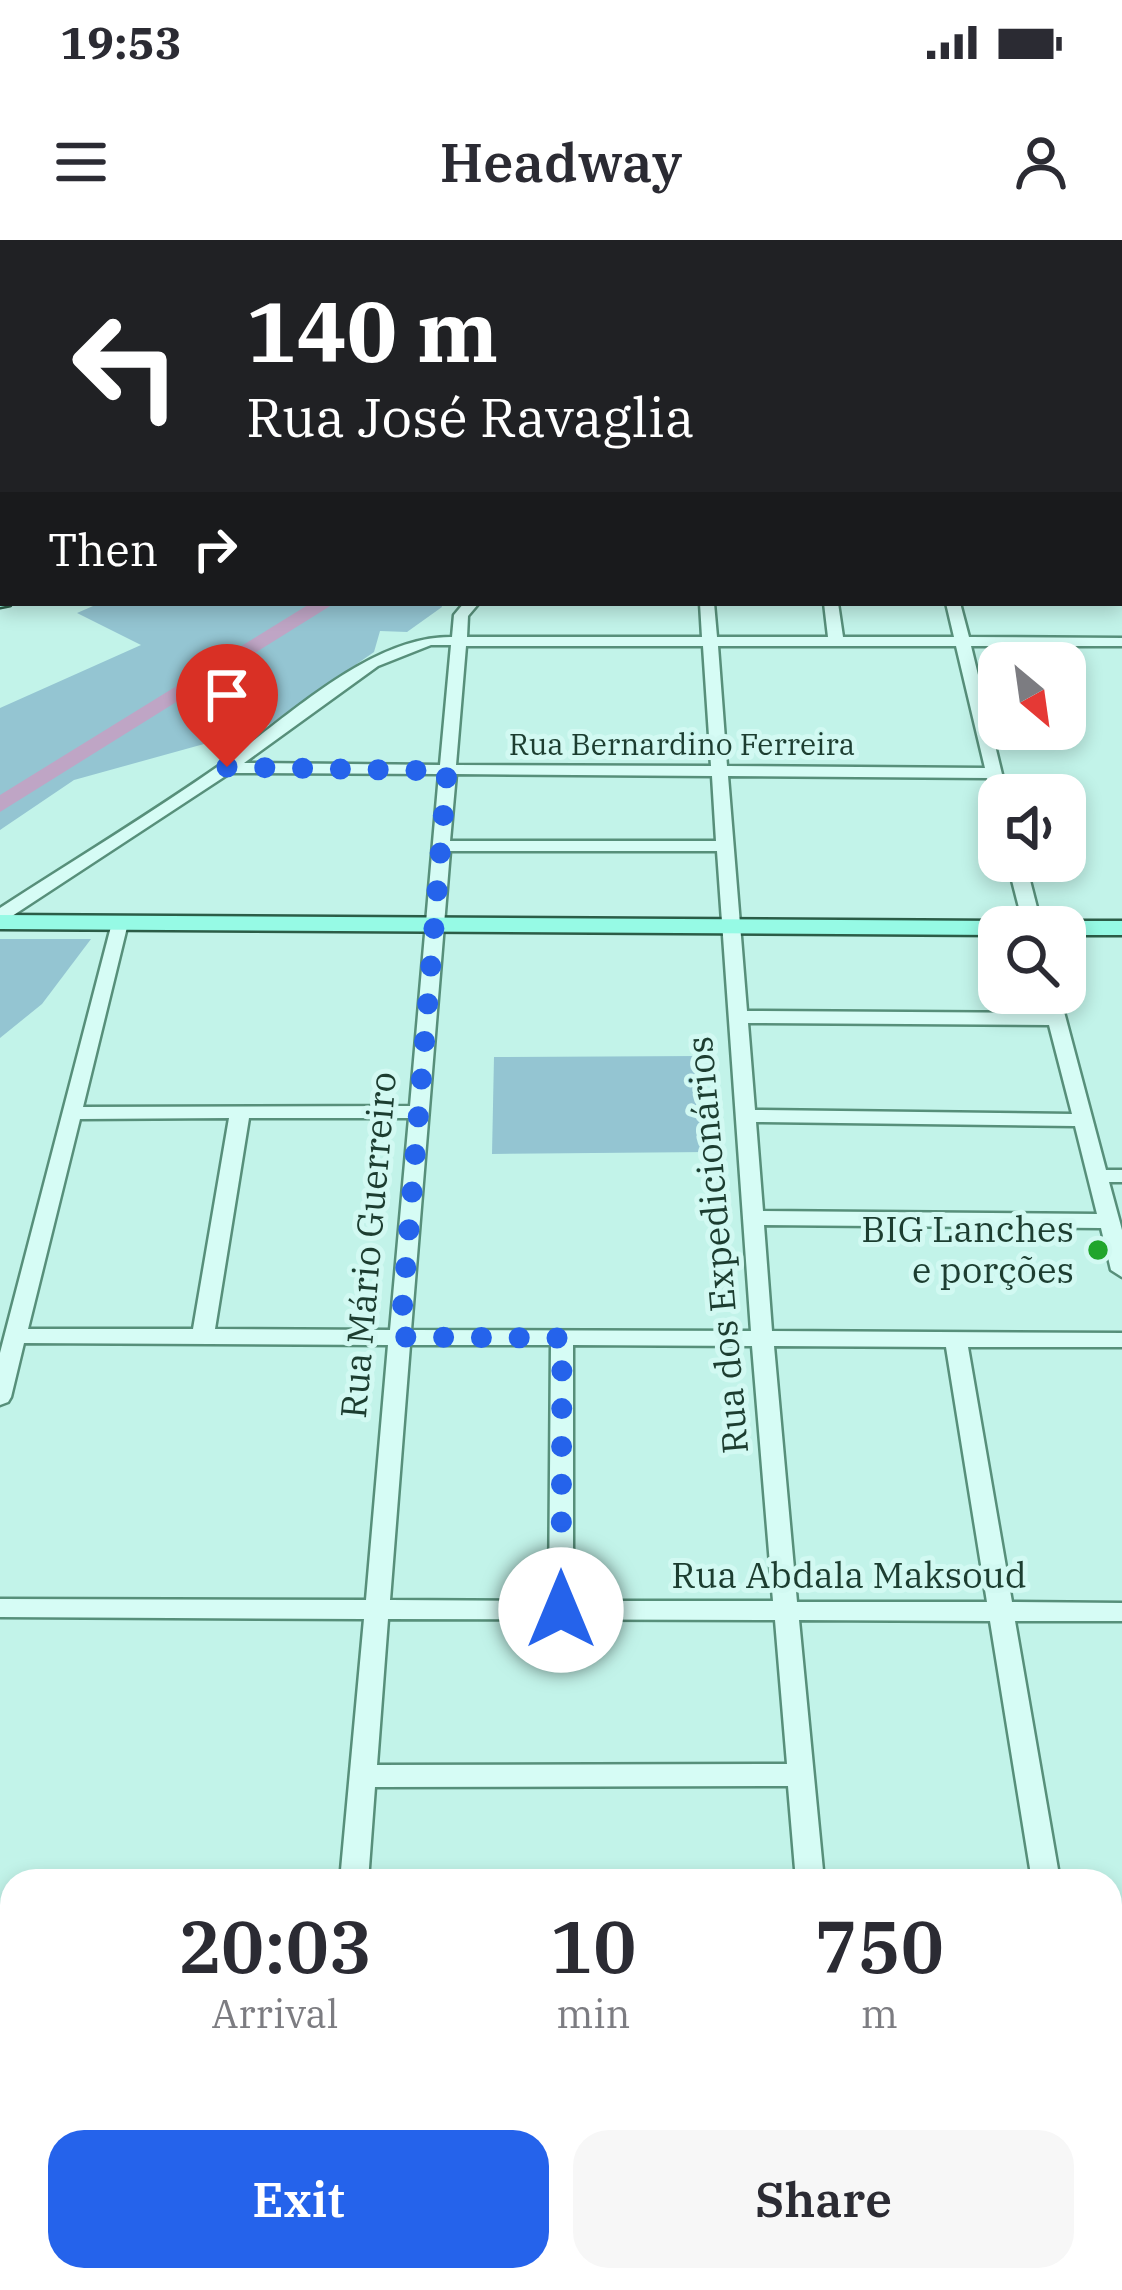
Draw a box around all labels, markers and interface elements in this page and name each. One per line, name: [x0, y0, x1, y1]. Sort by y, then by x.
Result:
text: 19:53: [60, 13, 182, 71]
text: Headway: [440, 127, 682, 197]
icon: menu: [48, 129, 114, 195]
icon: person: [1008, 129, 1074, 195]
text: 140 m: [246, 276, 498, 385]
icon: left: [48, 288, 204, 444]
text: Rua José Ravaglia: [246, 382, 694, 452]
icon: right: [182, 516, 248, 582]
text: Then: [48, 520, 158, 578]
north arrow: [978, 642, 1086, 750]
map controls: [978, 642, 1086, 1014]
pin: [176, 644, 278, 767]
icon: arrive: [194, 662, 260, 728]
street label: Rua Bernardino Ferreira: [509, 724, 855, 763]
button: sound: [978, 774, 1086, 882]
button: search: [978, 906, 1086, 1014]
street label: Rua dos Expedicionários: [675, 1034, 758, 1456]
street label: Rua Mário Guerreiro: [329, 1070, 406, 1420]
place label: BIG Lanches e porções: [861, 1205, 1074, 1293]
marker: BIG Lanches e porções: [1085, 1237, 1111, 1263]
position arrow: [498, 1547, 624, 1673]
street label: Rua Abdala Maksoud: [671, 1551, 1027, 1598]
text: 20:03: [178, 1899, 372, 1993]
text: 10: [550, 1899, 637, 1993]
text: 750: [814, 1899, 944, 1993]
text: Arrival: [212, 1988, 339, 2039]
text: min: [556, 1988, 631, 2039]
text: m: [861, 1988, 898, 2039]
button: Exit: [48, 2130, 549, 2268]
button: Share: [573, 2130, 1074, 2268]

